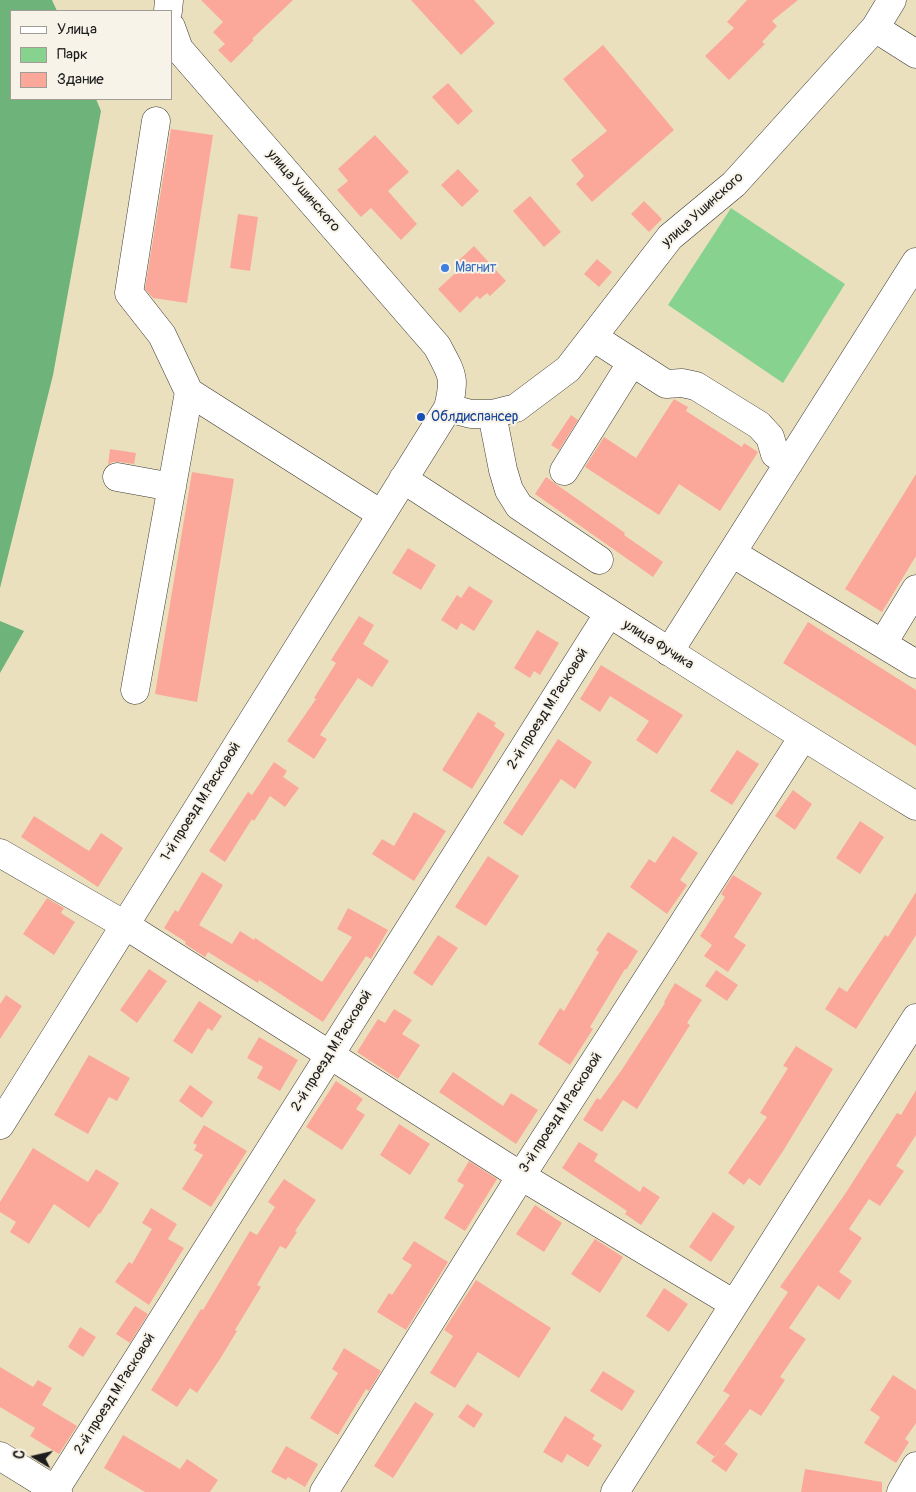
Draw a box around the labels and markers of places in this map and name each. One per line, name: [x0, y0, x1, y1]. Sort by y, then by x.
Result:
place label: Магнит: [455, 260, 497, 276]
marker: Магнит: [439, 262, 451, 274]
place label: Облдиспансер: [431, 409, 518, 425]
marker: Облдиспансер: [415, 411, 427, 423]

